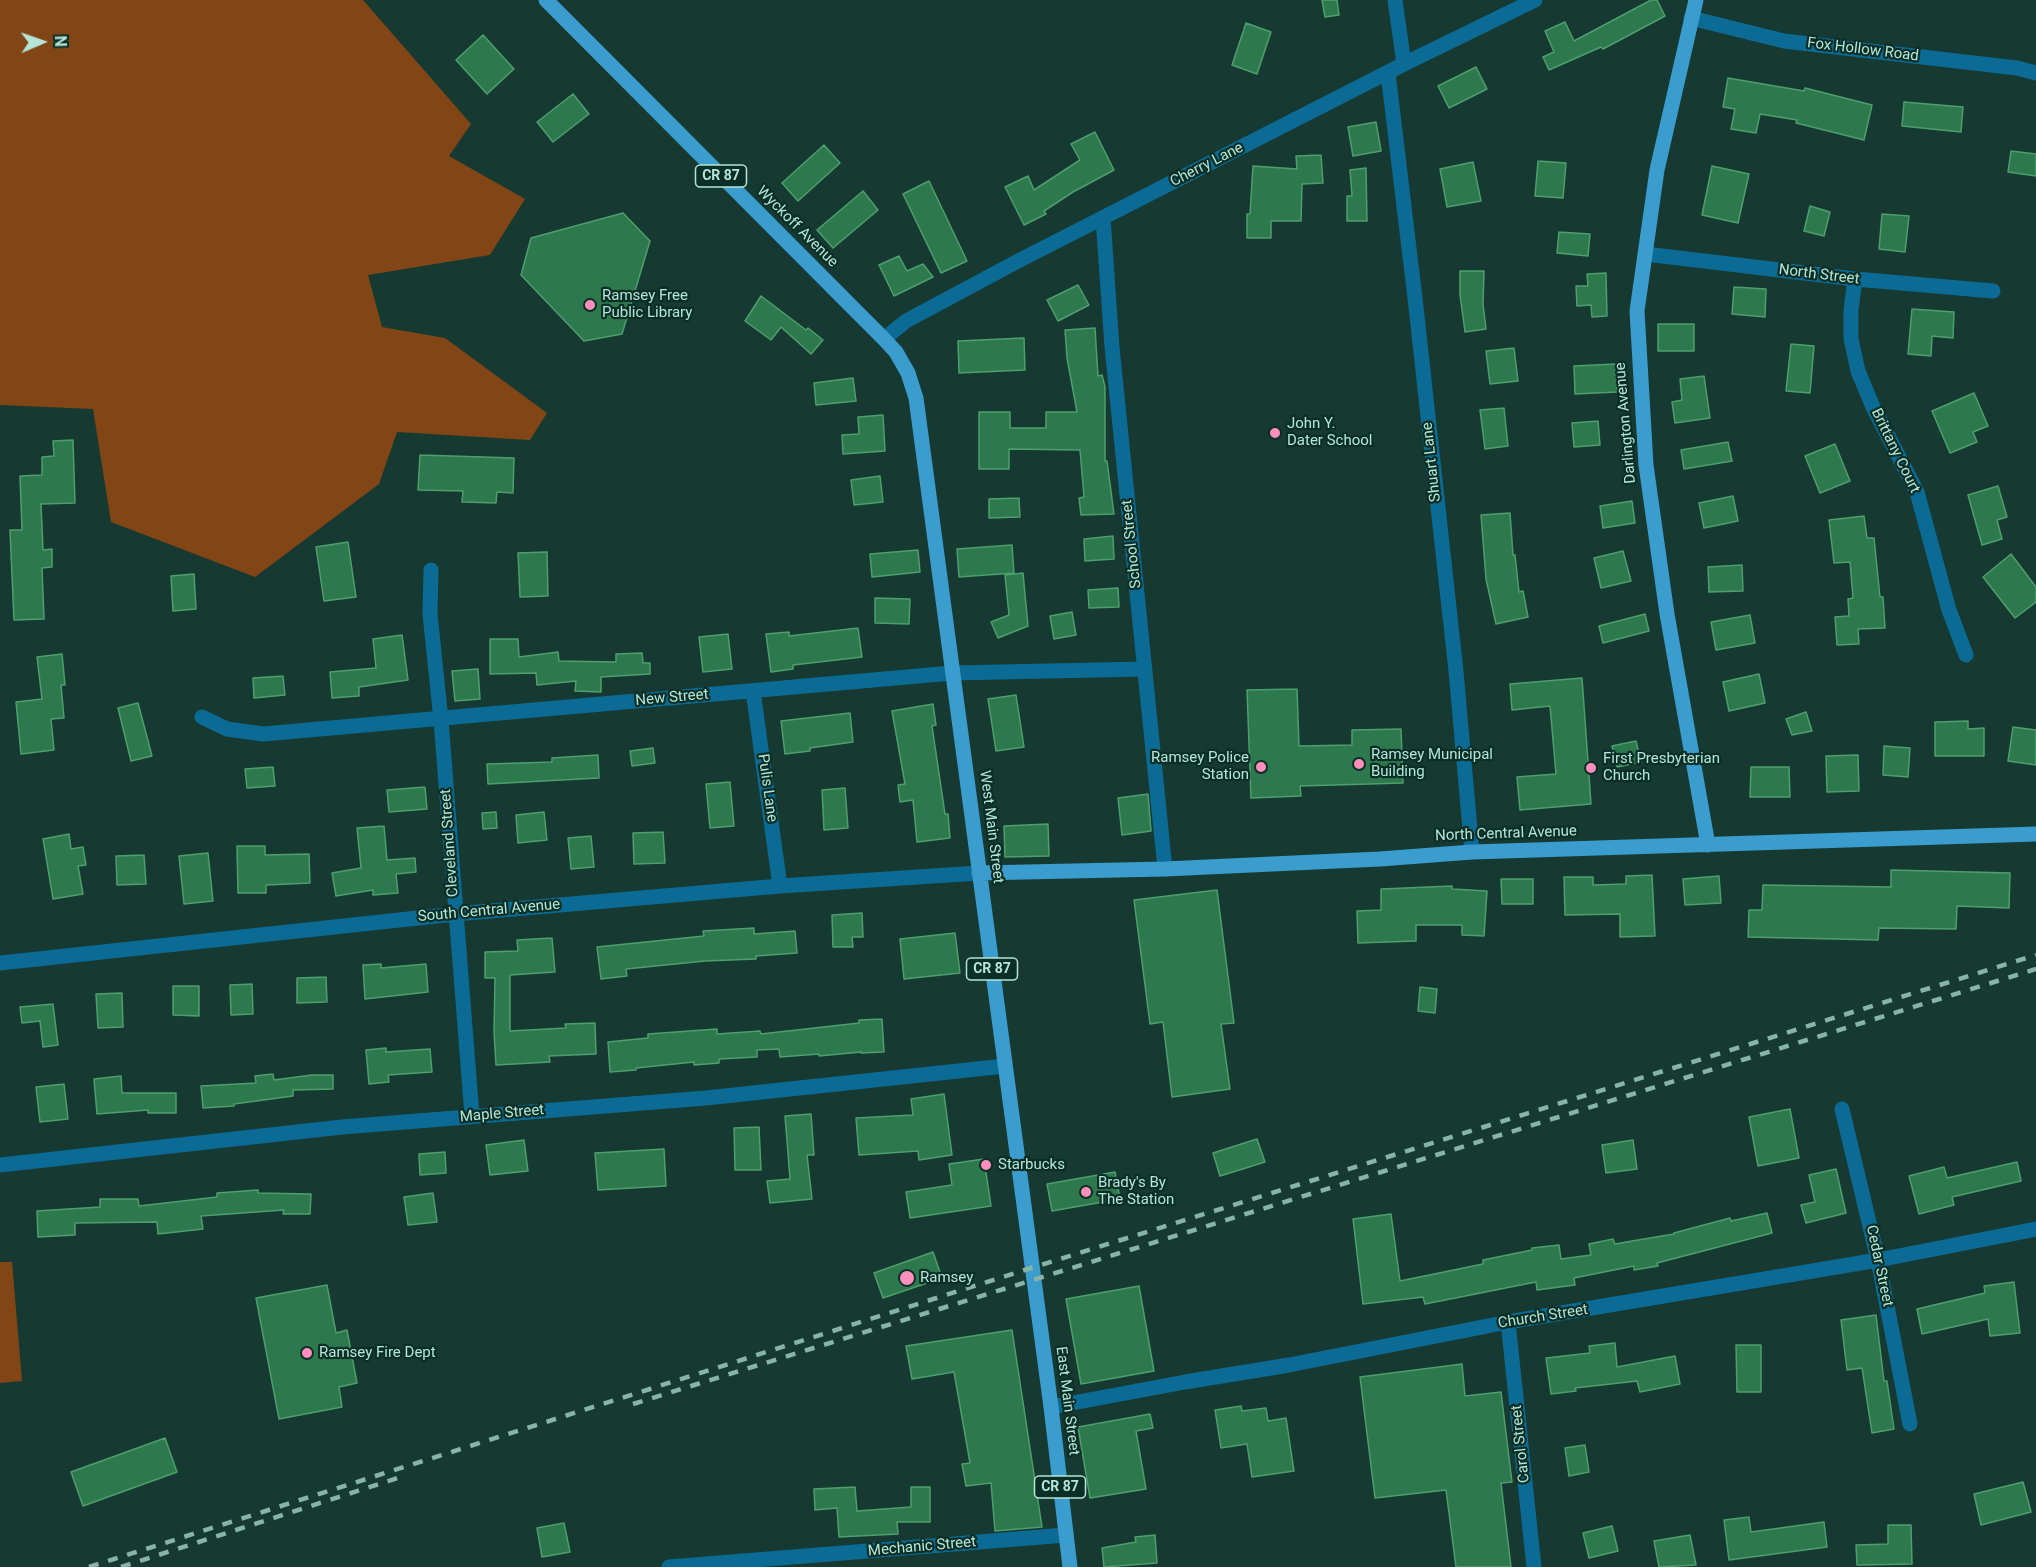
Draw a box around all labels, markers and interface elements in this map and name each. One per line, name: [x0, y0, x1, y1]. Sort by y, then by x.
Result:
north arrow: [12, 12, 72, 72]
street label: Fox Hollow Road: [1806, 34, 1920, 66]
text: N: [51, 35, 70, 47]
street label: Cherry Lane: [1167, 139, 1247, 191]
road number: CR 87: [696, 165, 746, 187]
street label: Wyckoff Avenue: [753, 183, 841, 271]
street label: North Street: [1778, 261, 1860, 289]
place label: Ramsey Free Public Library: [602, 287, 692, 322]
marker: Ramsey Free Public Library: [583, 298, 597, 312]
street label: Darlington Avenue: [1612, 362, 1640, 484]
street label: Brittany Court: [1867, 406, 1923, 496]
place label: John Y. Dater School: [1287, 415, 1372, 450]
street label: Shuart Lane: [1419, 421, 1445, 503]
marker: John Y. Dater School: [1268, 426, 1282, 440]
street label: School Street: [1118, 499, 1146, 589]
street label: New Street: [635, 686, 709, 710]
place label: Ramsey Municipal Building: [1371, 746, 1493, 781]
place label: Ramsey Police Station: [1151, 749, 1249, 784]
place label: First Presbyterian Church: [1603, 750, 1720, 785]
street label: Pulis Lane: [753, 753, 781, 823]
marker: Ramsey Municipal Building: [1352, 757, 1366, 771]
marker: Ramsey Police Station: [1254, 760, 1268, 774]
marker: First Presbyterian Church: [1584, 761, 1598, 775]
street label: West Main Street: [975, 769, 1007, 885]
street label: Cleveland Street: [437, 788, 463, 898]
street label: North Central Avenue: [1435, 823, 1577, 845]
street label: South Central Avenue: [417, 896, 561, 926]
road number: CR 87: [966, 958, 1018, 980]
street label: Maple Street: [459, 1101, 545, 1127]
place label: Starbucks: [998, 1156, 1065, 1174]
marker: Starbucks: [979, 1158, 993, 1172]
place label: Brady's By The Station: [1098, 1174, 1174, 1209]
marker: Brady's By The Station: [1079, 1185, 1093, 1199]
street label: Cedar Street: [1862, 1224, 1896, 1308]
marker: Ramsey: [898, 1269, 916, 1287]
place label: Ramsey: [920, 1269, 973, 1287]
street label: Church Street: [1497, 1301, 1589, 1333]
place label: Ramsey Fire Dept: [319, 1344, 436, 1362]
marker: Ramsey Fire Dept: [300, 1346, 314, 1360]
street label: East Main Street: [1051, 1346, 1083, 1456]
street label: Carol Street: [1508, 1404, 1534, 1484]
road number: CR 87: [1034, 1476, 1086, 1498]
street label: Mechanic Street: [867, 1533, 977, 1561]

